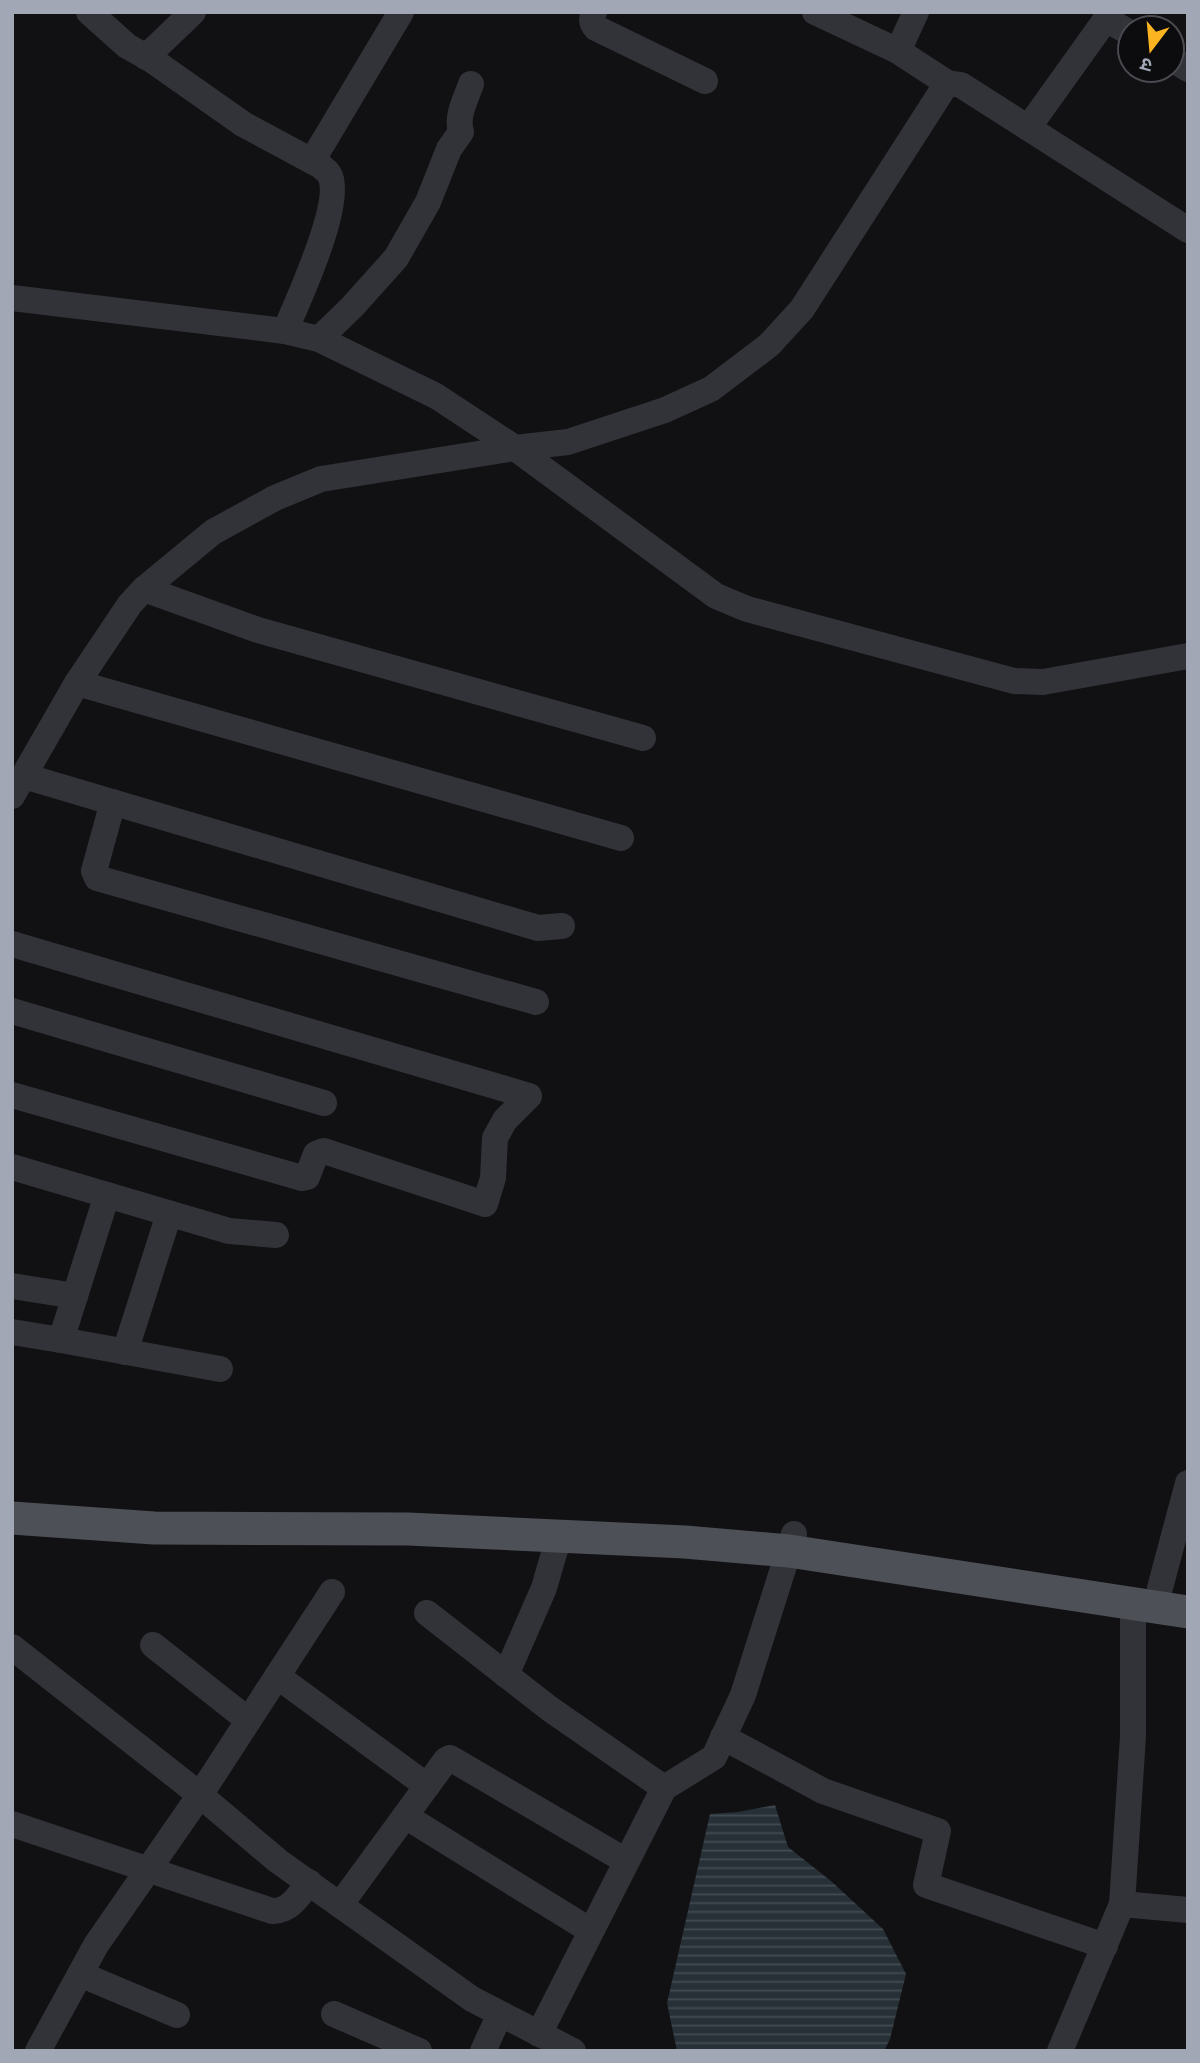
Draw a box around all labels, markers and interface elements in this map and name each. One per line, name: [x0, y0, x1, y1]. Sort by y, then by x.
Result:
north arrow: [1116, 14, 1186, 84]
text: उ: [1137, 52, 1155, 78]

